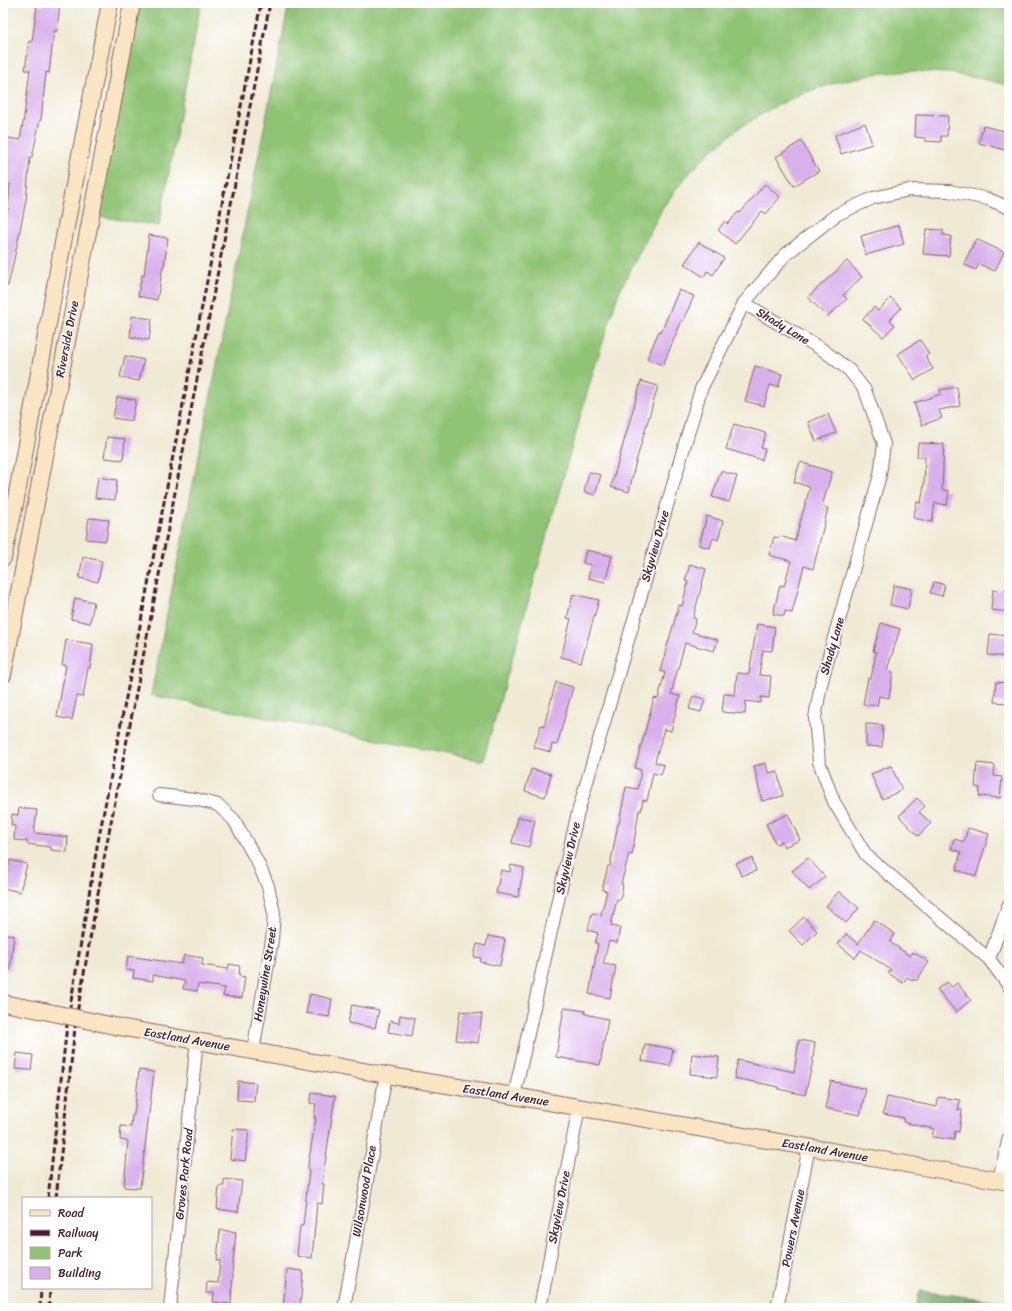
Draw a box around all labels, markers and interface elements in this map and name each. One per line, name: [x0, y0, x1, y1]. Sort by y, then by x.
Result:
street label: Riverside Drive: [49, 298, 85, 379]
street label: Shady Lane: [752, 301, 814, 351]
street label: Skyview Drive: [634, 508, 676, 584]
street label: Shady Lane: [813, 614, 851, 678]
street label: Skyview Drive: [549, 820, 587, 896]
street label: Honeywine Street: [247, 925, 283, 1023]
street label: Eastland Avenue: [142, 1021, 232, 1057]
street label: Eastland Avenue: [461, 1077, 551, 1113]
street label: Groves Park Road: [168, 1127, 200, 1221]
street label: Eastland Avenue: [780, 1132, 870, 1168]
street label: Wilsonwood Place: [345, 1143, 383, 1238]
street label: Skyview Drive: [541, 1169, 577, 1245]
street label: Powers Avenue: [775, 1187, 811, 1269]
legend: [22, 1197, 152, 1289]
text: Road: [58, 1202, 85, 1224]
text: Railway: [58, 1222, 99, 1244]
text: Park: [58, 1242, 83, 1264]
text: Building: [58, 1262, 101, 1284]

